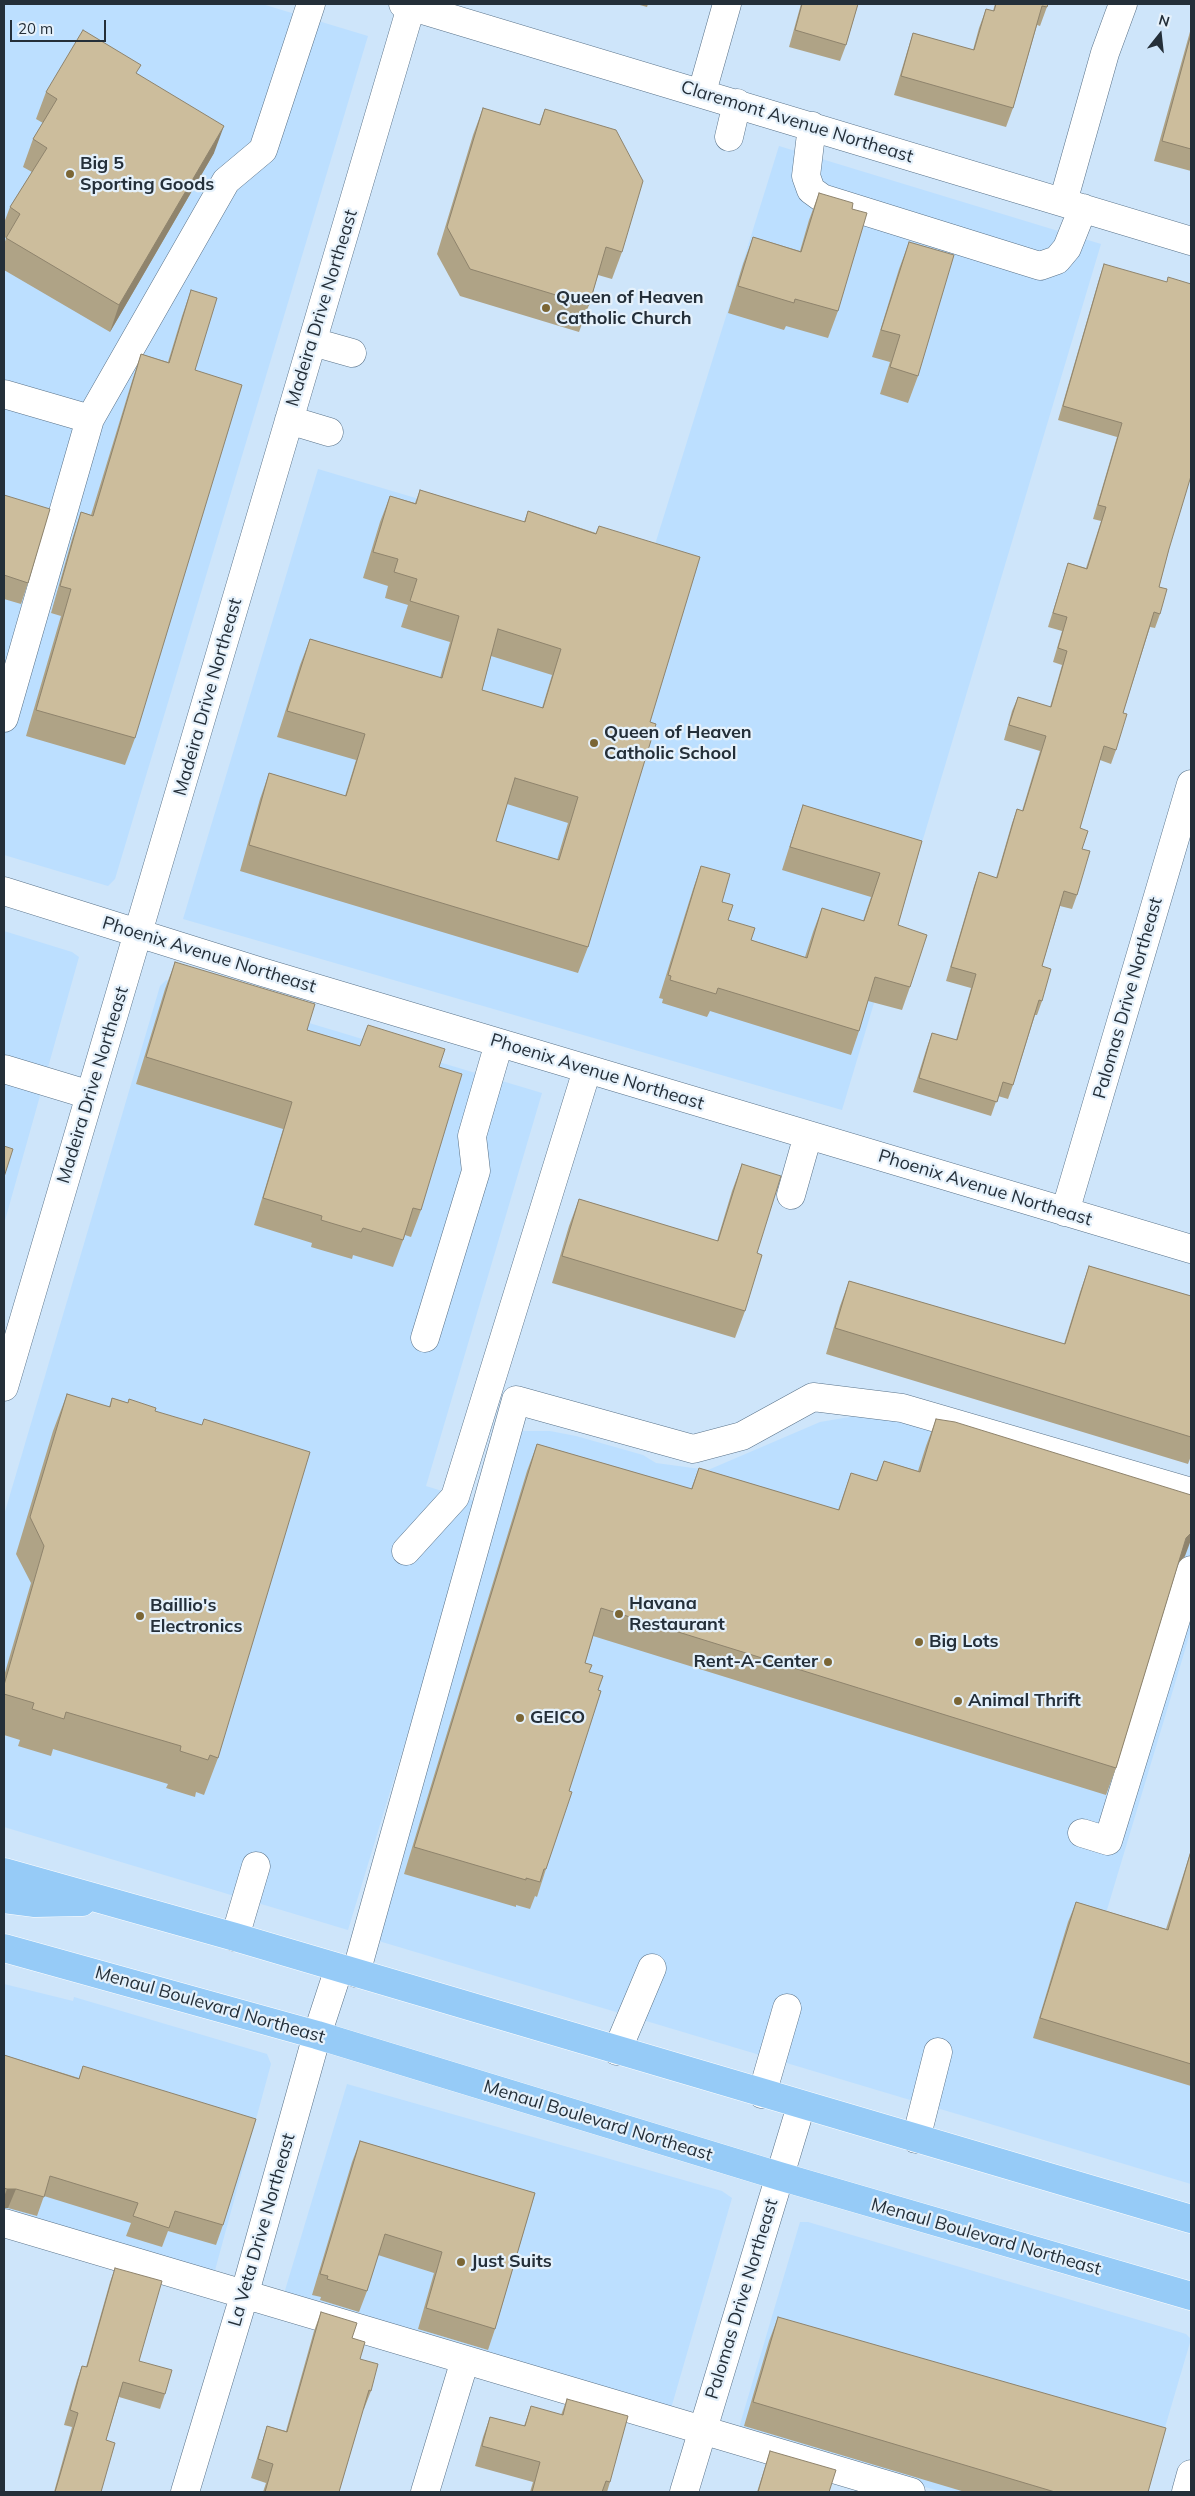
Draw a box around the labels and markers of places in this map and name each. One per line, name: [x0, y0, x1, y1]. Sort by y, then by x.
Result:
place label: Big 5 Sporting Goods: [80, 153, 214, 195]
marker: Big 5 Sporting Goods: [64, 168, 76, 180]
place label: Queen of Heaven Catholic Church: [556, 287, 704, 330]
marker: Queen of Heaven Catholic Church: [540, 302, 552, 314]
place label: Queen of Heaven Catholic School: [604, 722, 752, 764]
marker: Queen of Heaven Catholic School: [588, 737, 600, 749]
place label: Havana Restaurant: [629, 1593, 725, 1636]
place label: Baillio's Electronics: [150, 1595, 242, 1638]
marker: Havana Restaurant: [613, 1608, 625, 1620]
marker: Baillio's Electronics: [134, 1610, 146, 1622]
place label: Big Lots: [929, 1631, 999, 1653]
marker: Big Lots: [913, 1636, 925, 1648]
place label: Rent-A-Center: [693, 1651, 818, 1673]
marker: Rent-A-Center: [822, 1656, 834, 1668]
place label: Animal Thrift: [968, 1690, 1081, 1712]
marker: Animal Thrift: [952, 1695, 964, 1707]
place label: GEICO: [530, 1707, 585, 1729]
marker: GEICO: [514, 1712, 526, 1724]
place label: Just Suits: [471, 2251, 552, 2273]
marker: Just Suits: [455, 2256, 467, 2268]

